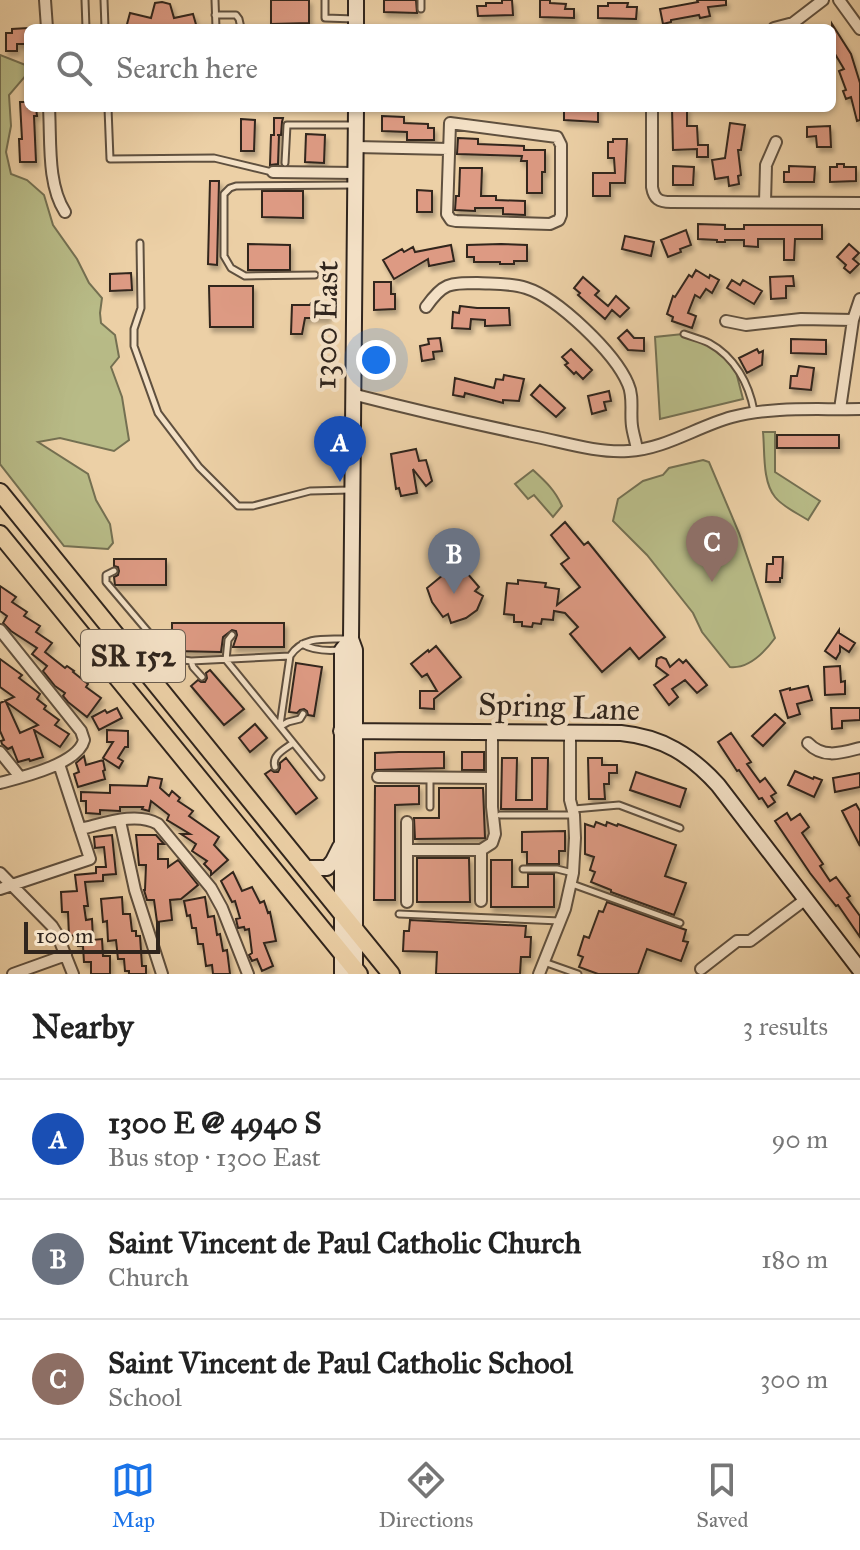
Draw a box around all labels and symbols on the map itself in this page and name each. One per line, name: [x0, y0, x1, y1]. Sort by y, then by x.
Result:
street label: 1300 East: [305, 260, 347, 390]
your location: [356, 340, 396, 380]
pin: A: [314, 416, 366, 482]
pin: C: [686, 516, 738, 582]
pin: B: [428, 528, 480, 594]
road number: SR 152: [81, 630, 185, 682]
street label: Spring Lane: [477, 685, 641, 729]
scale bar: [24, 918, 160, 954]

